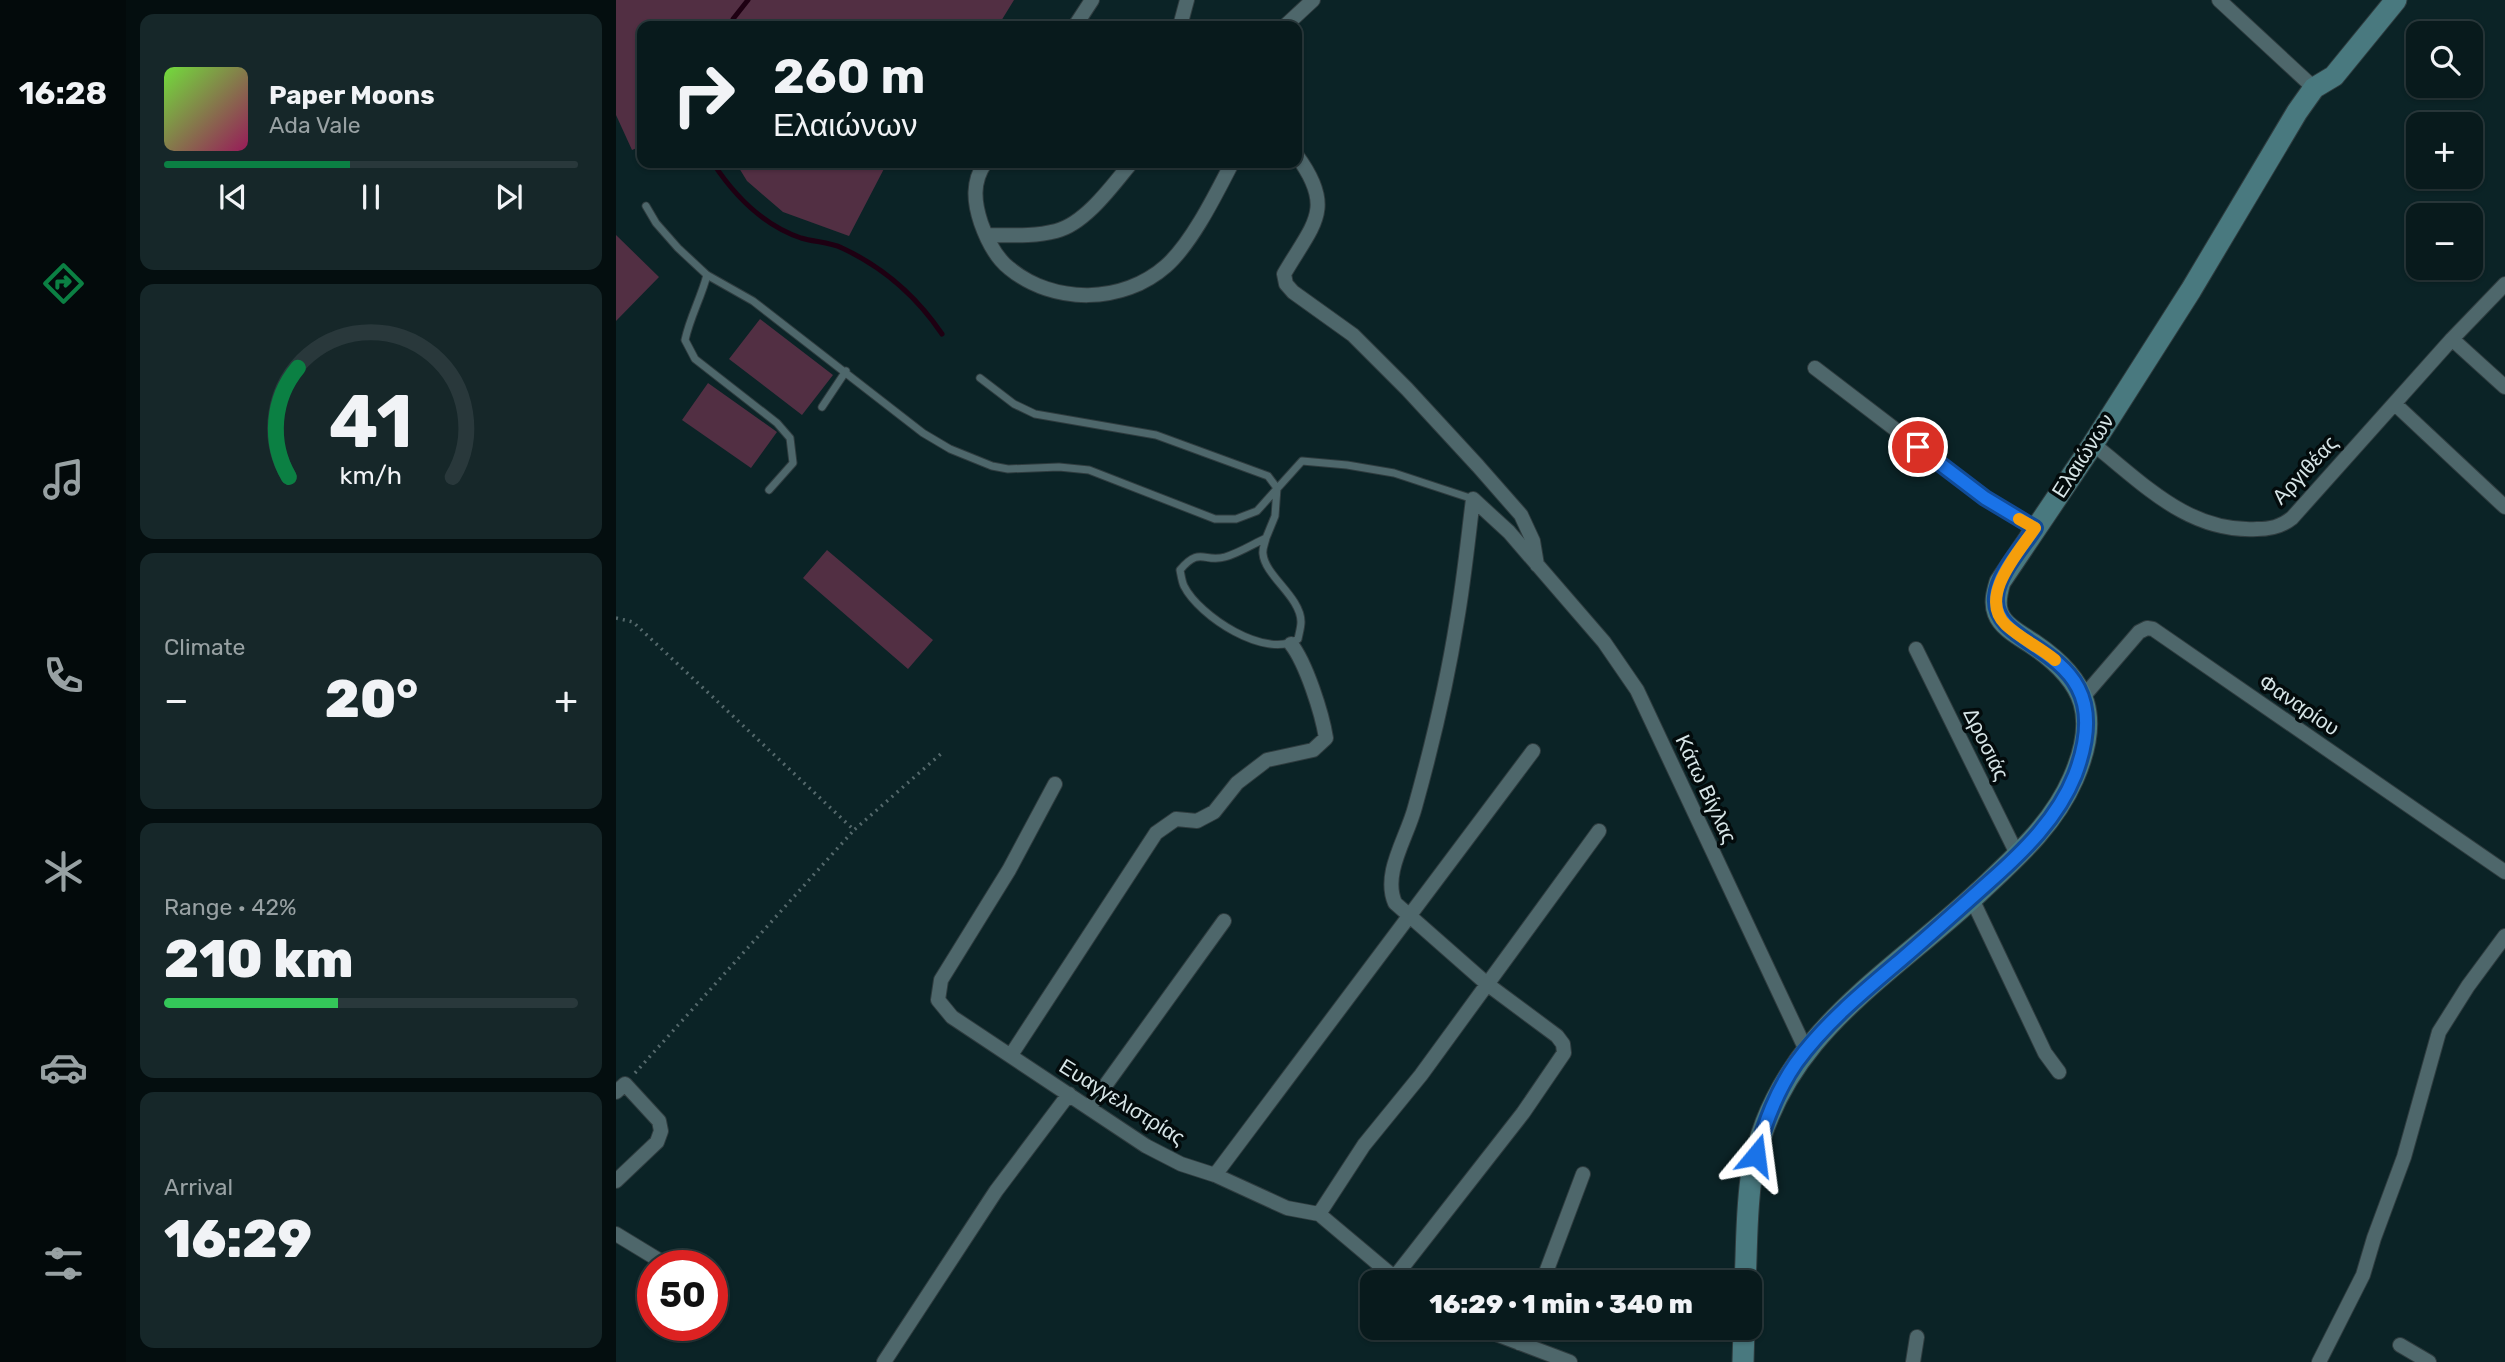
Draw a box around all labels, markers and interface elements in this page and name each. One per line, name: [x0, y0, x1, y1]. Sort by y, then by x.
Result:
map controls: [2406, 21, 2483, 280]
button: search: [2406, 21, 2483, 98]
text: 260 m: [773, 47, 925, 105]
icon: right: [658, 49, 749, 140]
text: 16:28: [19, 74, 107, 112]
text: Paper Moons: [269, 80, 435, 111]
text: Ελαιώνων: [773, 106, 917, 144]
text: Ada Vale: [269, 111, 361, 139]
button: +: [2406, 112, 2483, 189]
icon: previous: [214, 178, 252, 216]
icon: pause: [352, 178, 390, 216]
icon: next: [490, 178, 528, 216]
button: −: [2406, 203, 2483, 280]
icon: directions: [39, 259, 88, 308]
text: 41: [329, 380, 413, 466]
street label: Ελαιώνων: [2046, 409, 2119, 502]
pin: [1888, 417, 1948, 477]
icon: arrive: [1899, 428, 1937, 466]
street label: Αργιθέας: [2267, 430, 2343, 509]
icon: music: [39, 455, 88, 504]
text: km/h: [340, 461, 402, 490]
text: Climate: [164, 633, 245, 661]
icon: phone: [39, 651, 88, 700]
text: 20°: [325, 668, 418, 730]
street label: Φαναρίου: [2254, 669, 2344, 740]
text: −: [164, 677, 189, 723]
text: +: [554, 677, 578, 723]
street label: Δροσιάς: [1958, 703, 2015, 784]
street label: Κάτω Βίγλας: [1670, 730, 1743, 847]
icon: climate: [39, 847, 88, 896]
text: Range · 42%: [164, 893, 296, 921]
text: 210 km: [164, 928, 354, 990]
icon: car: [39, 1043, 88, 1092]
street label: Ευαγγελιστρίας: [1055, 1053, 1190, 1150]
position arrow: [1719, 1118, 1793, 1192]
text: Arrival: [164, 1173, 233, 1201]
text: 16:29: [164, 1208, 312, 1270]
icon: filters: [39, 1239, 88, 1288]
speed limit sign: 50: [637, 1250, 728, 1341]
text: 16:29 · 1 min · 340 m: [1429, 1289, 1693, 1320]

